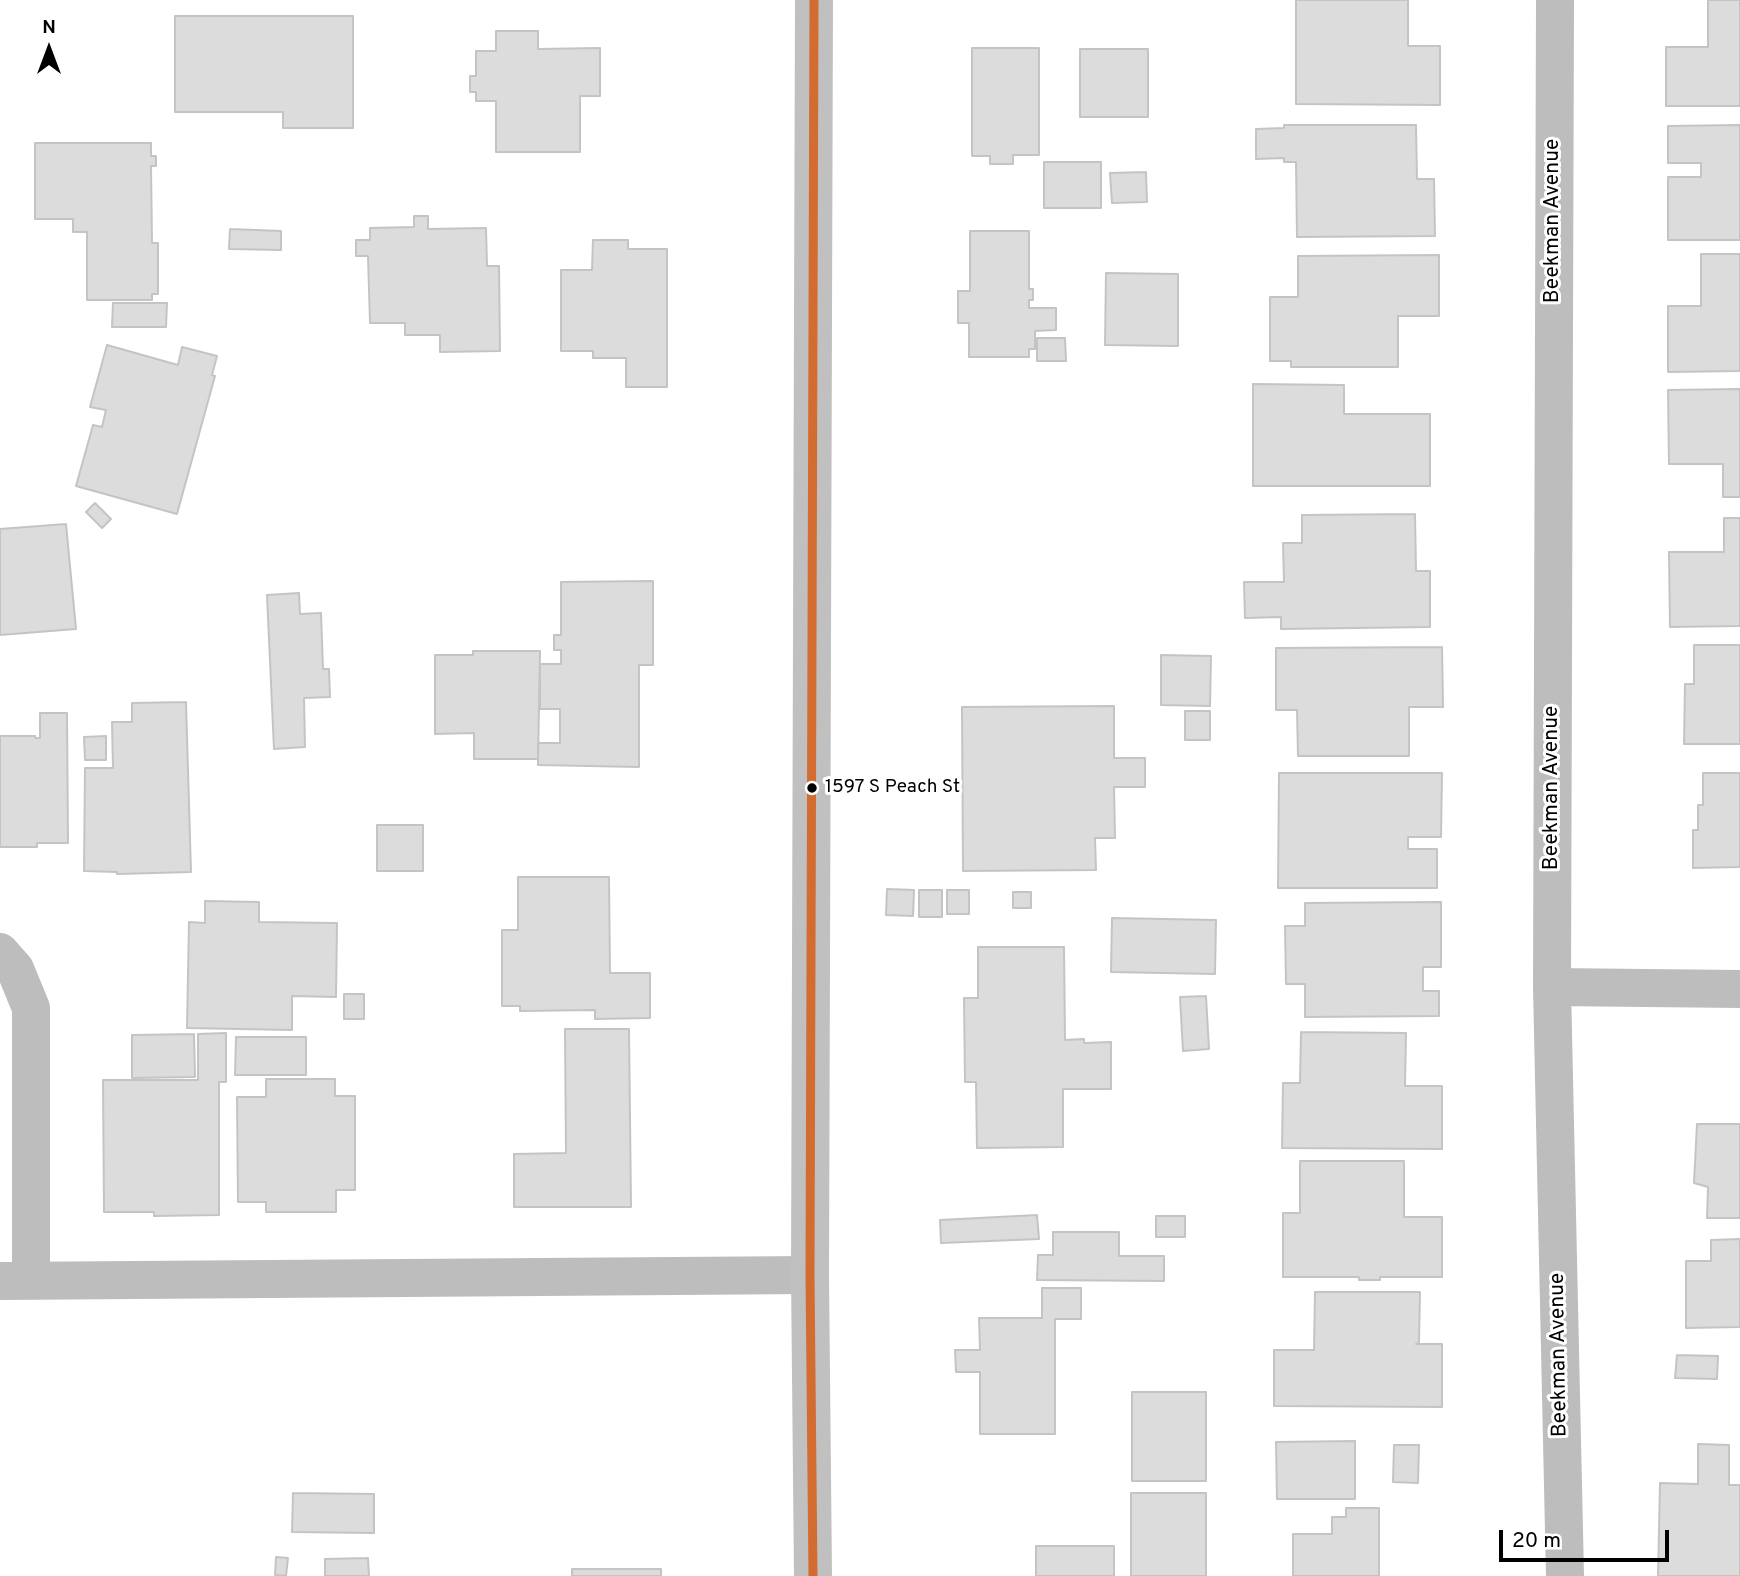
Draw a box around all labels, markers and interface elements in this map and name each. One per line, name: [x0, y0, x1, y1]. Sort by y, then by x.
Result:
north arrow: [14, 14, 84, 84]
text: N: [42, 16, 56, 40]
street label: Beekman Avenue: [1541, 139, 1567, 303]
street label: Beekman Avenue: [1540, 706, 1566, 870]
place label: 1597 S Peach St: [825, 777, 960, 799]
marker: 1597 S Peach St: [805, 781, 819, 795]
street label: Beekman Avenue: [1546, 1273, 1574, 1437]
scale bar: [1502, 1516, 1672, 1560]
text: 20 m: [1512, 1528, 1561, 1555]

